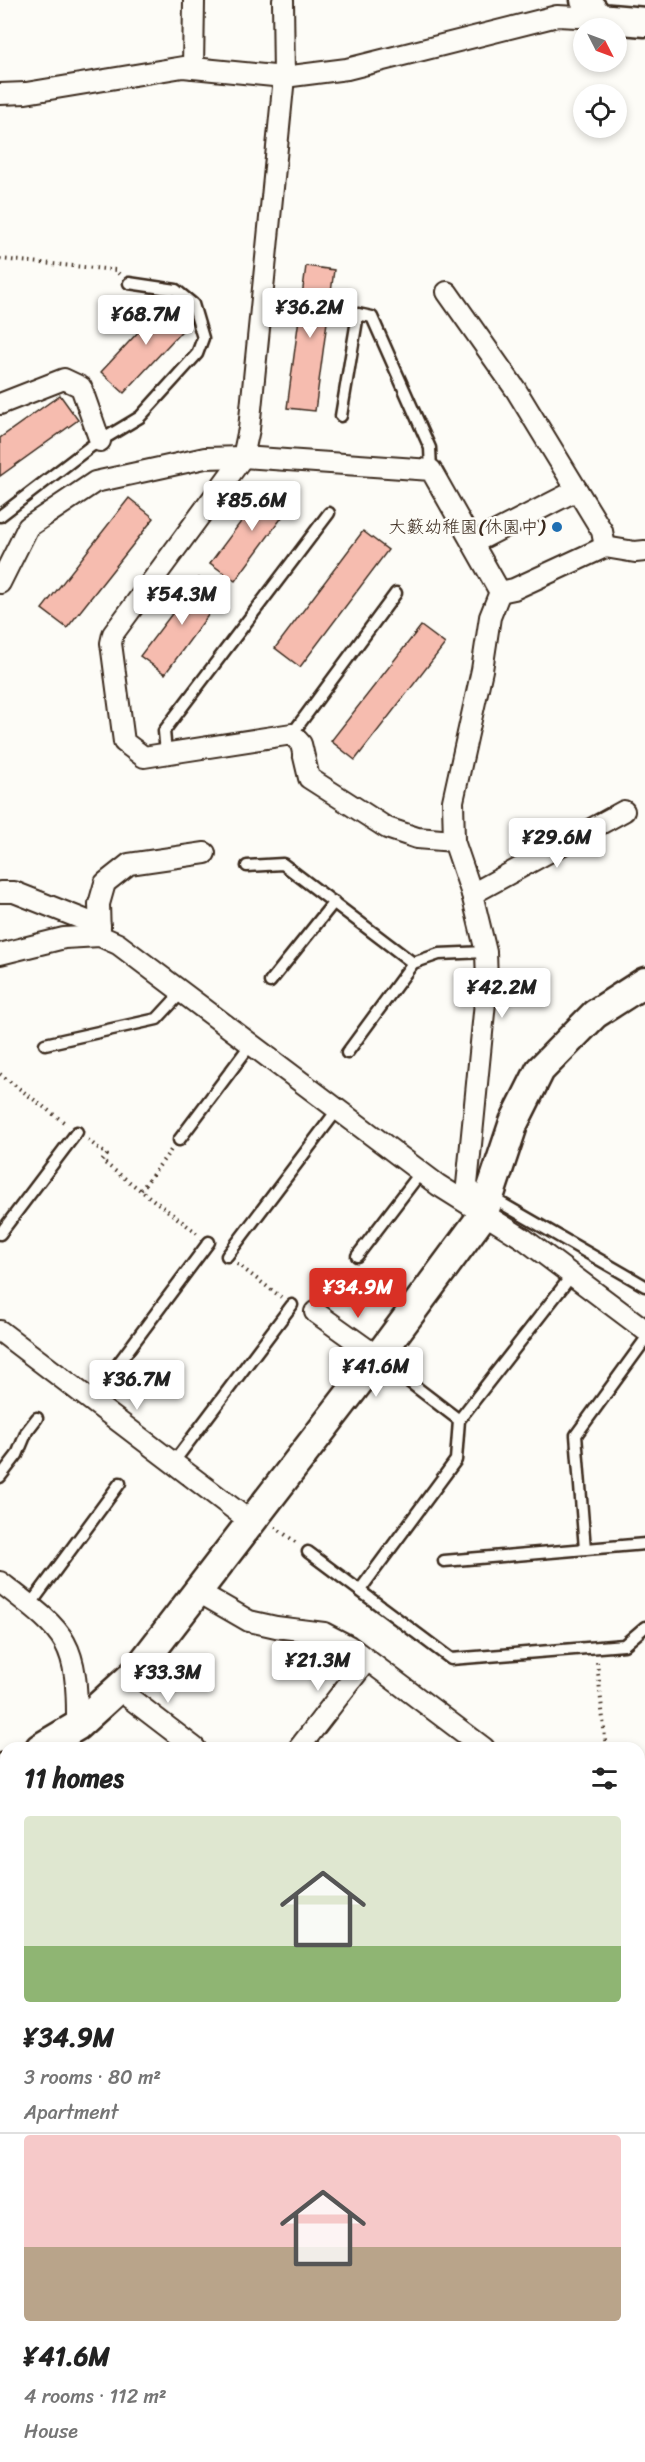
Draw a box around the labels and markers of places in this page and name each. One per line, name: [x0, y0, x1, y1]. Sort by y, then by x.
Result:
pin: ¥36.2M: [261, 288, 359, 339]
pin: ¥68.7M: [97, 295, 195, 346]
pin: ¥85.6M: [203, 481, 301, 532]
place label: 大籔幼稚園(休園中): [388, 511, 547, 543]
marker: 大籔幼稚園(休園中): [550, 520, 564, 534]
pin: ¥54.3M: [133, 575, 231, 626]
pin: ¥29.6M: [508, 818, 606, 869]
pin: ¥42.2M: [453, 968, 551, 1019]
pin: ¥34.9M: [309, 1268, 407, 1319]
pin: ¥41.6M: [327, 1347, 425, 1398]
pin: ¥36.7M: [88, 1360, 186, 1411]
pin: ¥21.3M: [269, 1641, 367, 1692]
pin: ¥33.3M: [119, 1653, 217, 1704]

